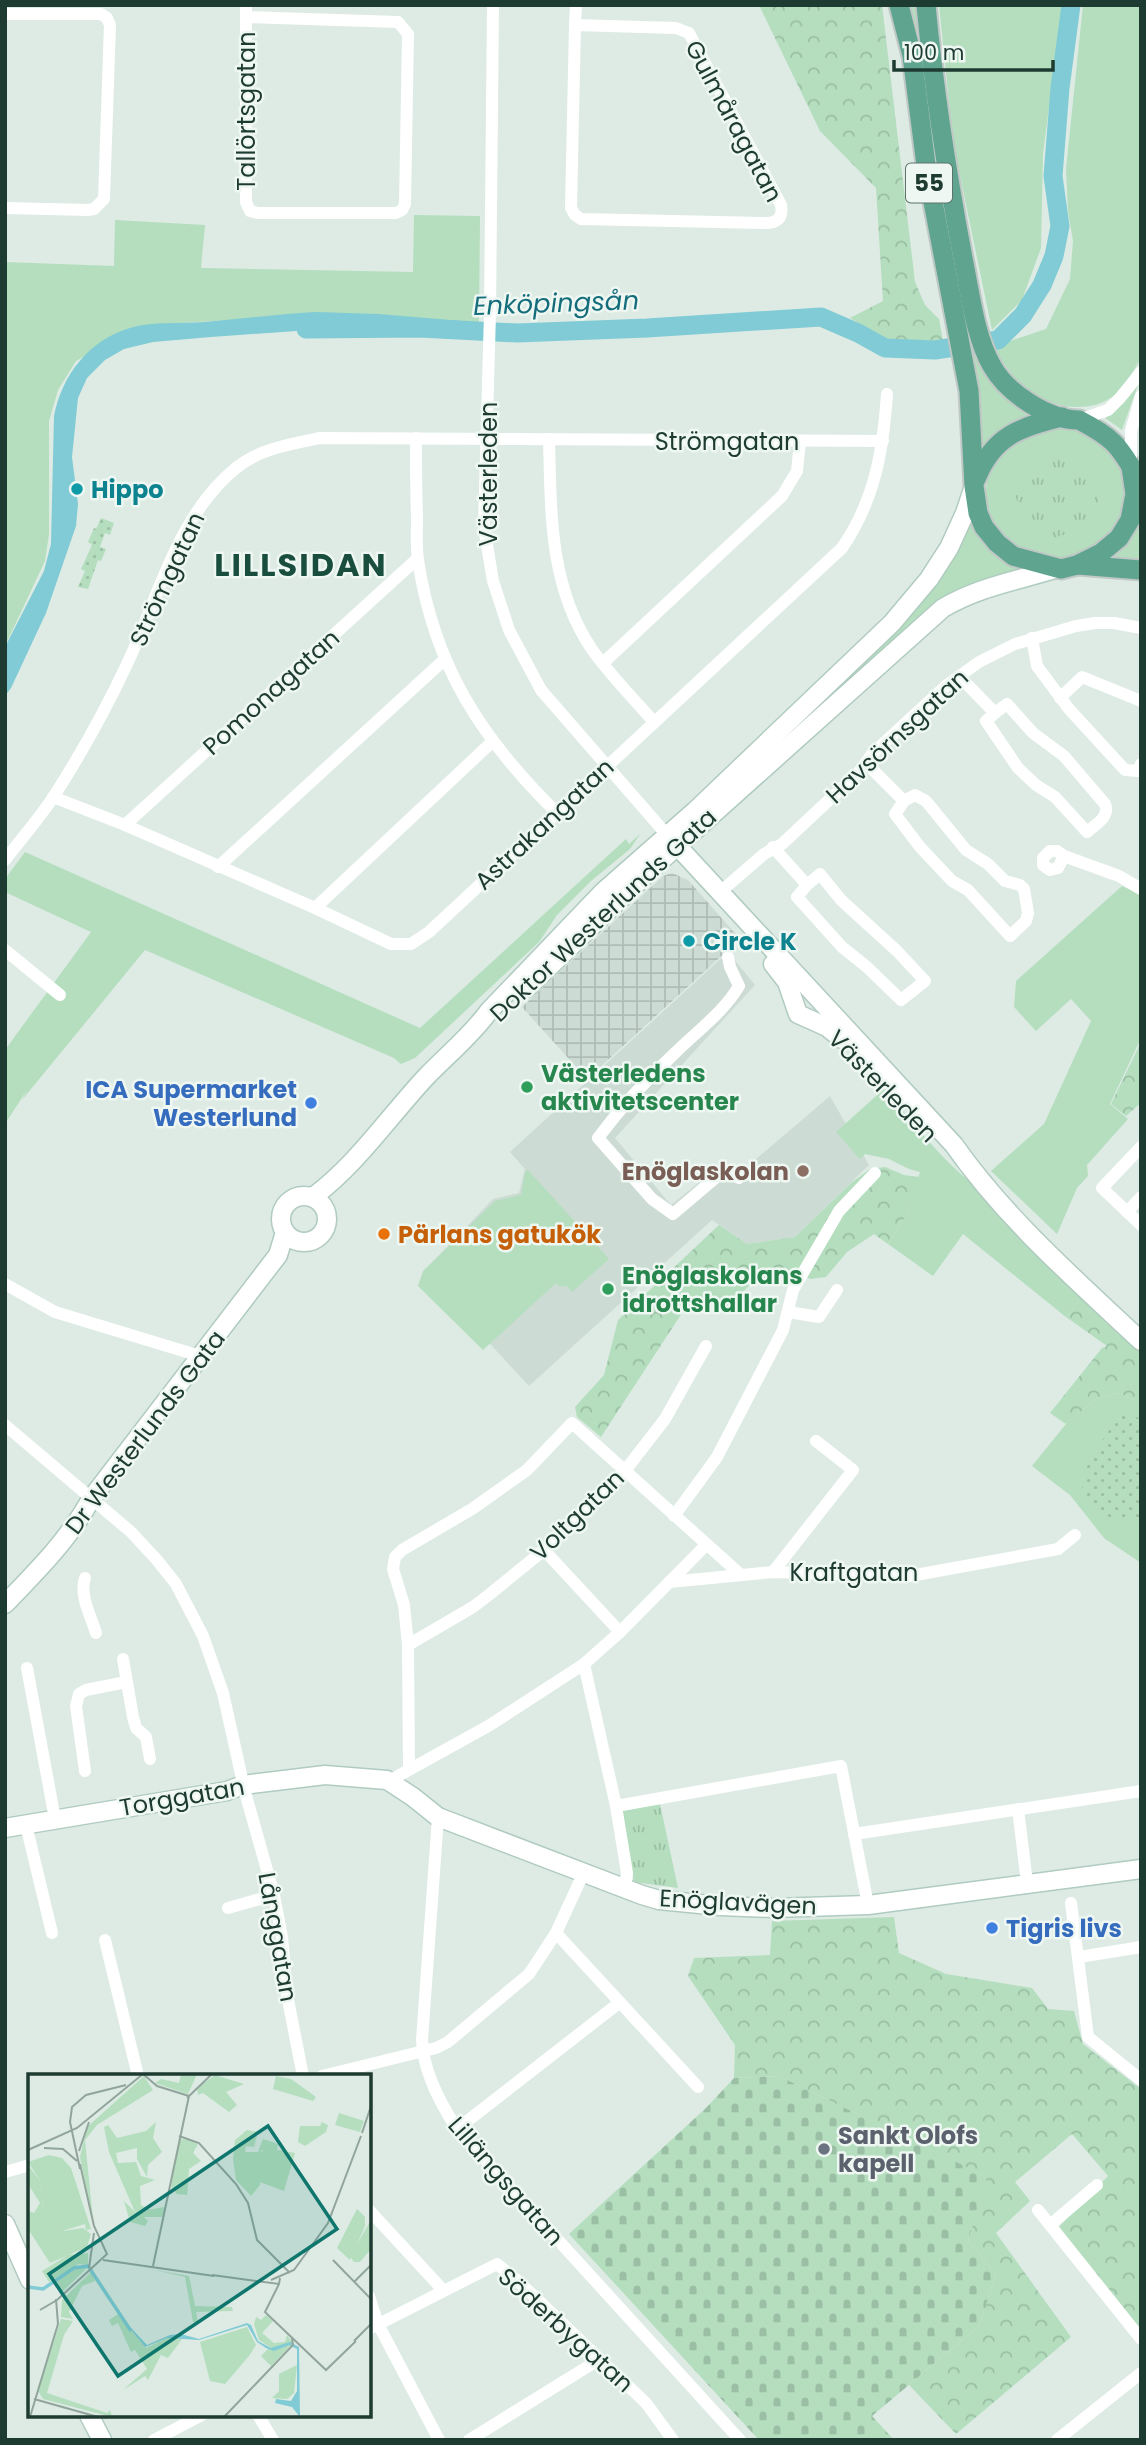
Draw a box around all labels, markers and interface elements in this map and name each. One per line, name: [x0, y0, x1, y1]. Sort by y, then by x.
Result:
scale bar: [894, 28, 1053, 72]
street label: Tallörtsgatan: [230, 31, 263, 191]
street label: Gulmåragatan: [677, 34, 791, 208]
text: 100 m: [904, 38, 964, 67]
road number: 55: [906, 164, 952, 202]
water label: Enköpingsån: [472, 282, 640, 324]
street label: Västerleden: [472, 402, 505, 546]
street label: Strömgatan: [655, 425, 799, 458]
place label: Hippo: [91, 473, 164, 506]
marker: Hippo: [69, 481, 85, 497]
street label: Strömgatan: [121, 506, 213, 652]
district label: LILLSIDAN: [214, 542, 388, 587]
street label: Pomonagatan: [195, 622, 347, 762]
street label: Havsörnsgatan: [819, 661, 975, 811]
street label: Astrakangatan: [467, 751, 621, 897]
street label: Doktor Westerlunds Gata: [482, 801, 724, 1029]
place label: Circle K: [703, 925, 797, 958]
marker: Circle K: [681, 933, 697, 949]
street label: Västerleden: [821, 1022, 945, 1150]
place label: Västerledens aktivitetscenter: [541, 1057, 739, 1118]
place label: ICA Supermarket Westerlund: [85, 1073, 297, 1134]
marker: Västerledens aktivitetscenter: [519, 1079, 535, 1095]
marker: ICA Supermarket Westerlund: [303, 1095, 319, 1111]
place label: Enöglaskolan: [622, 1155, 789, 1188]
marker: Enöglaskolan: [795, 1163, 811, 1179]
place label: Pärlans gatukök: [398, 1218, 601, 1251]
marker: Pärlans gatukök: [376, 1226, 392, 1242]
place label: Enöglaskolans idrottshallar: [622, 1259, 803, 1320]
marker: Enöglaskolans idrottshallar: [600, 1281, 616, 1297]
street label: Dr Westerlunds Gata: [57, 1323, 233, 1541]
street label: Voltgatan: [523, 1462, 631, 1568]
street label: Kraftgatan: [790, 1556, 918, 1589]
street label: Torggatan: [117, 1770, 247, 1824]
street label: Långgatan: [250, 1870, 306, 2004]
street label: Enöglavägen: [658, 1881, 818, 1923]
place label: Tigris livs: [1006, 1912, 1122, 1945]
marker: Tigris livs: [984, 1920, 1000, 1936]
inset map: [28, 2074, 371, 2417]
street label: Lillängsgatan: [441, 2109, 571, 2253]
place label: Sankt Olofs kapell: [838, 2119, 978, 2180]
marker: Sankt Olofs kapell: [816, 2141, 832, 2157]
street label: Söderbygatan: [491, 2260, 641, 2400]

